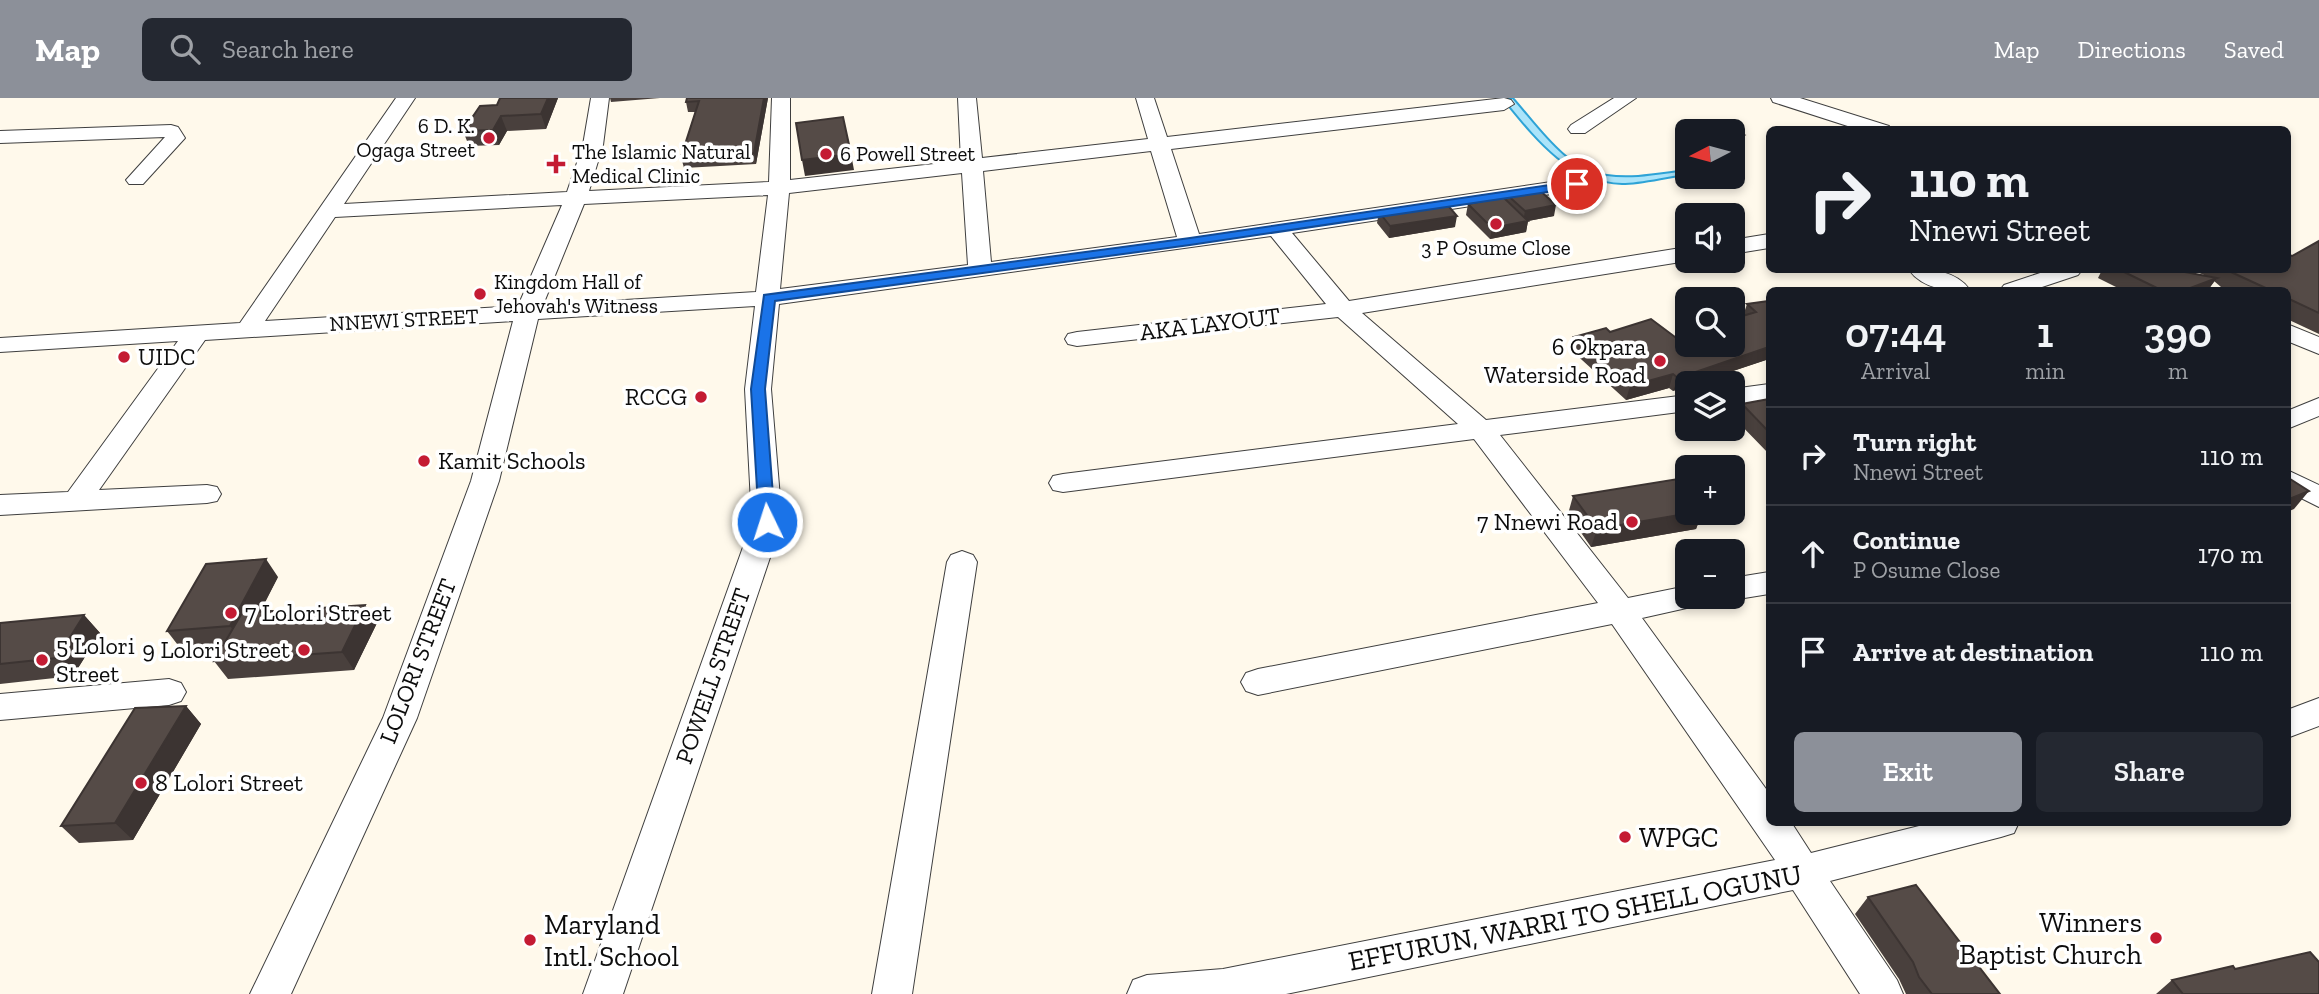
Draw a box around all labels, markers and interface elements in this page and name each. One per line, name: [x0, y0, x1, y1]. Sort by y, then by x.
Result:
search box: [142, 18, 632, 81]
text: Map: [35, 30, 100, 69]
icon: search: [166, 30, 204, 68]
text: Search here: [222, 33, 354, 65]
text: Map: [1994, 35, 2040, 64]
text: Directions: [2078, 35, 2186, 64]
text: Saved: [2224, 35, 2284, 64]
place label: 6 D. K. Ogaga Street: [356, 113, 475, 162]
north arrow: [1675, 119, 1745, 189]
map controls: [1675, 119, 1745, 609]
marker: 6 D. K. Ogaga Street: [481, 130, 497, 146]
place label: The Islamic Natural Medical Clinic: [572, 139, 751, 188]
place label: 6 Powell Street: [840, 141, 975, 166]
marker: 6 Powell Street: [818, 146, 834, 162]
text: 110 m: [1909, 151, 2029, 210]
marker: The Islamic Natural Medical Clinic: [546, 154, 566, 174]
pin: [1547, 154, 1607, 214]
icon: right: [1794, 154, 1885, 245]
icon: arrive: [1558, 165, 1596, 203]
button: sound: [1675, 203, 1745, 273]
text: Nnewi Street: [1909, 211, 2090, 249]
marker: 3 P Osume Close: [1488, 216, 1504, 232]
place label: 3 P Osume Close: [1421, 235, 1571, 260]
place label: Kingdom Hall of Jehovah's Witness: [494, 269, 658, 318]
marker: Kingdom Hall of Jehovah's Witness: [472, 286, 488, 302]
button: search: [1675, 287, 1745, 357]
street label: AKA LAYOUT: [1138, 300, 1282, 347]
street label: NNEWI STREET: [329, 303, 479, 336]
text: 07:44: [1845, 307, 1946, 358]
text: 1: [2037, 307, 2053, 358]
text: 390: [2144, 307, 2212, 358]
place label: 6 Okpara Waterside Road: [1484, 332, 1646, 389]
place label: UIDC: [138, 342, 195, 371]
marker: UIDC: [116, 349, 132, 365]
marker: 6 Okpara Waterside Road: [1652, 353, 1668, 369]
text: Arrival: [1861, 357, 1930, 385]
text: min: [2025, 357, 2065, 385]
text: m: [2168, 357, 2188, 385]
button: layers: [1675, 371, 1745, 441]
place label: RCCG: [625, 382, 687, 411]
marker: RCCG: [693, 389, 709, 405]
text: Turn right: [1853, 426, 1976, 458]
icon: right: [1794, 437, 1832, 475]
text: 110 m: [2200, 440, 2263, 472]
place label: Kamit Schools: [438, 446, 586, 475]
marker: Kamit Schools: [416, 453, 432, 469]
button: +: [1675, 455, 1745, 525]
text: Nnewi Street: [1853, 458, 1983, 486]
position arrow: [730, 485, 804, 559]
place label: 7 Nnewi Road: [1477, 507, 1618, 536]
marker: 7 Nnewi Road: [1624, 514, 1640, 530]
text: Continue: [1853, 524, 1960, 556]
icon: ahead: [1794, 535, 1832, 573]
text: 170 m: [2198, 538, 2263, 570]
button: −: [1675, 539, 1745, 609]
text: P Osume Close: [1853, 556, 2000, 584]
street label: LOLORI STREET: [373, 574, 462, 747]
street label: POWELL STREET: [669, 584, 756, 768]
place label: 7 Lolori Street: [245, 598, 391, 627]
marker: 7 Lolori Street: [223, 605, 239, 621]
place label: 5 Lolori Street: [56, 631, 135, 688]
icon: arrive: [1794, 633, 1832, 671]
place label: 9 Lolori Street: [142, 635, 290, 664]
text: Arrive at destination: [1853, 636, 2093, 668]
text: 110 m: [2200, 636, 2263, 668]
marker: 9 Lolori Street: [296, 642, 312, 658]
marker: 5 Lolori Street: [34, 652, 50, 668]
button: Exit: [1794, 732, 2022, 812]
button: Share: [2036, 732, 2263, 812]
place label: 8 Lolori Street: [155, 768, 303, 797]
marker: 8 Lolori Street: [133, 775, 149, 791]
place label: WPGC: [1639, 821, 1719, 854]
marker: WPGC: [1617, 829, 1633, 845]
street label: EFFURUN, WARRI TO SHELL OGUNU: [1346, 857, 1805, 978]
place label: Winners Baptist Church: [1959, 906, 2142, 971]
place label: Maryland Intl. School: [544, 908, 679, 973]
marker: Winners Baptist Church: [2148, 930, 2164, 946]
marker: Maryland Intl. School: [522, 932, 538, 948]

